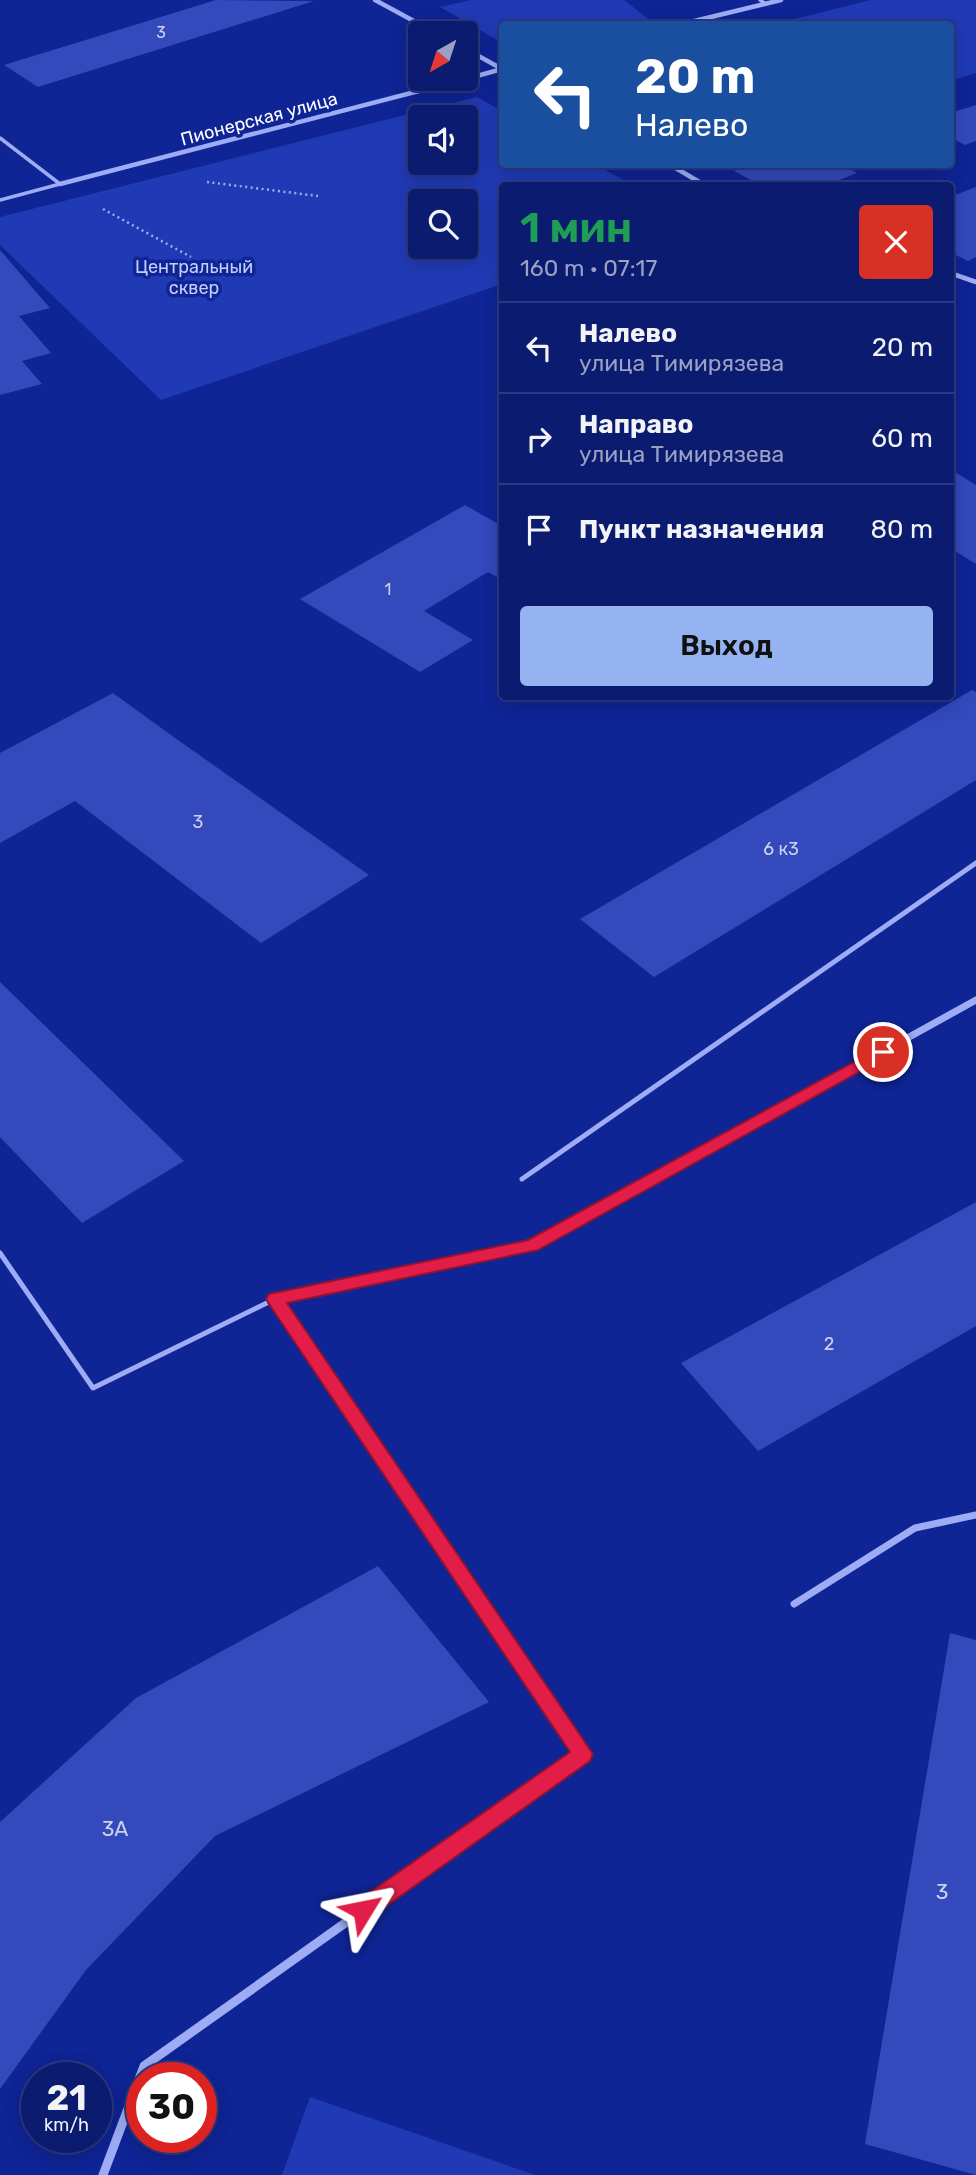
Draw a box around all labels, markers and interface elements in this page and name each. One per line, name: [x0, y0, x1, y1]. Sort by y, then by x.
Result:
north arrow: [408, 21, 478, 91]
map controls: [408, 21, 478, 259]
house number: 3: [156, 23, 166, 42]
text: 20 m: [635, 47, 756, 105]
icon: left: [520, 49, 611, 140]
street label: Пионерская улица: [178, 87, 340, 151]
button: sound: [408, 105, 478, 175]
text: Налево: [635, 106, 748, 144]
button: search: [408, 189, 478, 259]
text: 1 мин: [520, 203, 632, 253]
button: close: [859, 205, 933, 279]
text: 160 m · 07:17: [520, 254, 657, 282]
park label: Центральный сквер: [135, 256, 253, 299]
text: Налево: [579, 318, 677, 349]
icon: left: [520, 329, 558, 367]
text: 20 m: [872, 332, 933, 363]
text: улица Тимирязева: [579, 349, 784, 377]
text: Направо: [579, 409, 693, 440]
icon: right: [520, 420, 558, 458]
text: 60 m: [871, 423, 933, 454]
text: улица Тимирязева: [579, 440, 784, 468]
icon: arrive: [520, 511, 558, 549]
text: Пункт назначения: [579, 514, 824, 545]
text: 80 m: [870, 514, 933, 545]
house number: 1: [385, 580, 391, 599]
button: Выход: [520, 606, 933, 686]
house number: 3: [193, 811, 203, 833]
house number: 6 к3: [763, 838, 799, 860]
pin: [853, 1022, 913, 1082]
icon: arrive: [864, 1033, 902, 1071]
house number: 2: [824, 1333, 834, 1355]
house number: 3А: [102, 1816, 128, 1841]
position arrow: [326, 1873, 400, 1947]
house number: 3: [936, 1879, 948, 1904]
speed limit sign: 30: [126, 2062, 217, 2153]
text: 21: [46, 2077, 87, 2119]
text: km/h: [44, 2114, 89, 2136]

